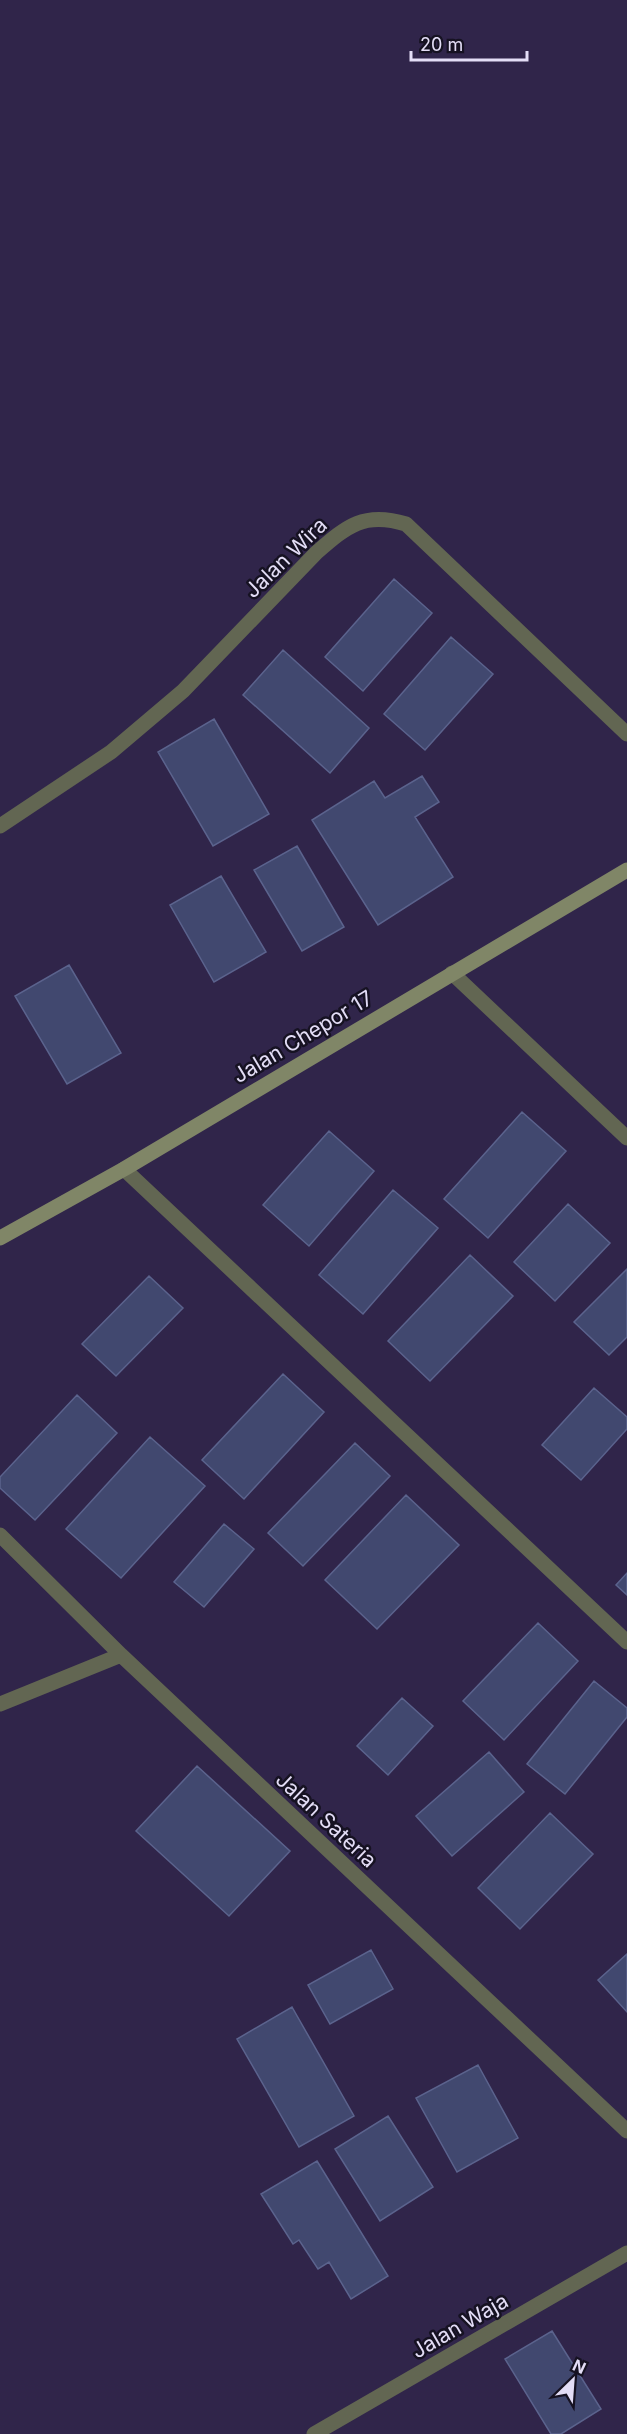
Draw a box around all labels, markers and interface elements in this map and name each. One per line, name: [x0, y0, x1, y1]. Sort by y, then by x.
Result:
scale bar: [411, 24, 526, 62]
text: 20 m: [420, 34, 463, 55]
street label: Jalan Wira: [239, 512, 332, 603]
street label: Jalan Chepor 17: [228, 985, 377, 1088]
street label: Jalan Sateria: [271, 1767, 382, 1873]
street label: Jalan Waja: [407, 2288, 512, 2363]
north arrow: [543, 2350, 603, 2410]
text: N: [570, 2355, 589, 2378]

